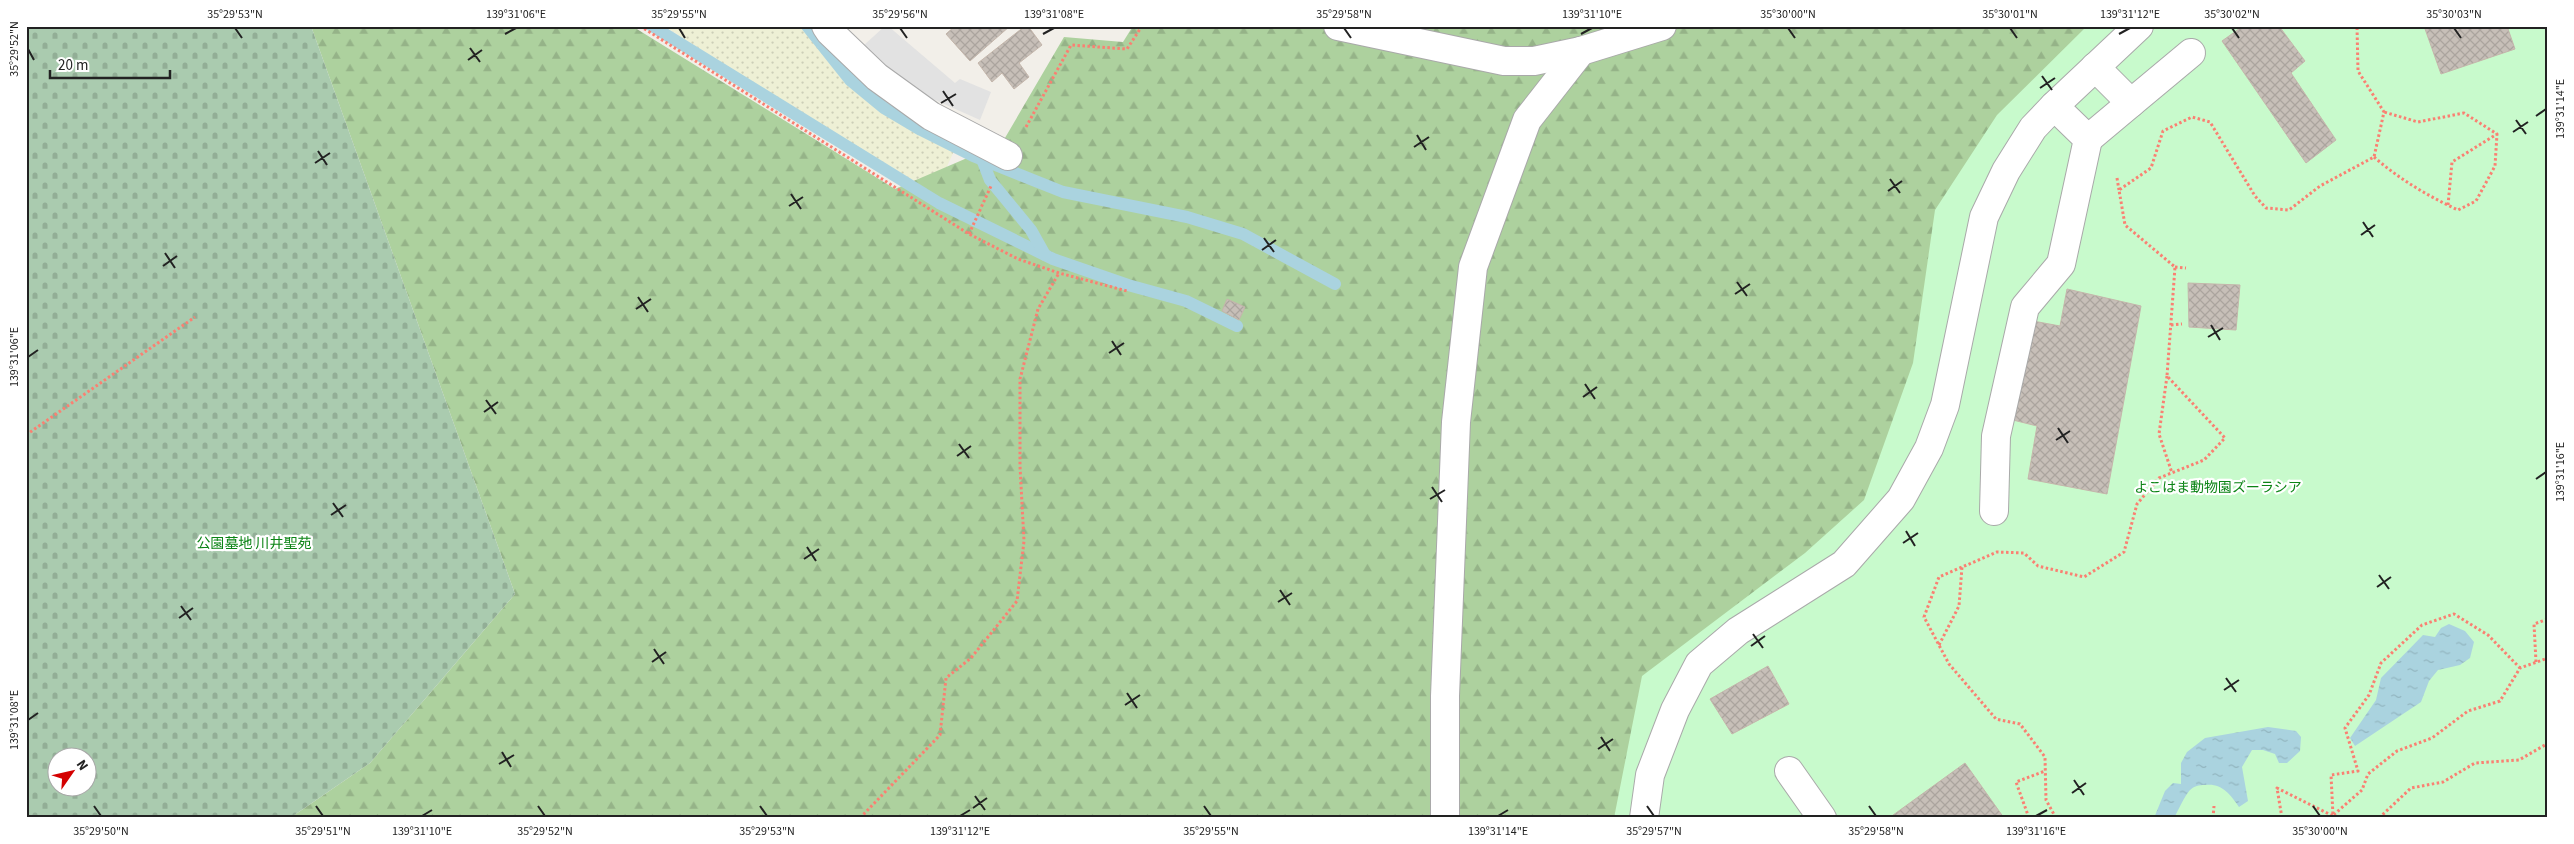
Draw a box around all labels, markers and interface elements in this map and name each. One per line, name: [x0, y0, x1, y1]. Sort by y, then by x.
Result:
text: 35°29'53"N: [207, 6, 263, 23]
text: 139°31'06"E: [486, 6, 546, 23]
text: 35°29'55"N: [651, 6, 707, 23]
text: 35°29'56"N: [872, 6, 928, 23]
text: 139°31'08"E: [1024, 6, 1084, 23]
text: 35°29'58"N: [1316, 6, 1372, 23]
text: 139°31'10"E: [1562, 6, 1622, 23]
text: 35°30'00"N: [1760, 6, 1816, 23]
text: 35°30'01"N: [1982, 6, 2038, 23]
text: 139°31'12"E: [2100, 6, 2160, 23]
text: 35°30'02"N: [2204, 6, 2260, 23]
text: 35°30'03"N: [2426, 6, 2482, 23]
text: 35°29'52"N: [6, 21, 23, 77]
scale bar: [50, 48, 170, 80]
text: 20 m: [58, 55, 88, 76]
text: 139°31'14"E: [2552, 79, 2569, 139]
text: 139°31'06"E: [6, 327, 23, 387]
text: 139°31'16"E: [2552, 442, 2569, 502]
park label: よこはま動物園ズーラシア: [2134, 478, 2302, 498]
park label: 公園墓地 川井聖苑: [197, 534, 311, 554]
text: 139°31'08"E: [6, 690, 23, 750]
north arrow: [48, 746, 98, 796]
text: N: [71, 756, 93, 775]
text: 35°29'50"N: [73, 823, 129, 840]
text: 35°29'51"N: [295, 823, 351, 840]
text: 139°31'10"E: [392, 823, 452, 840]
text: 35°29'52"N: [517, 823, 573, 840]
text: 35°29'53"N: [739, 823, 795, 840]
text: 139°31'12"E: [930, 823, 990, 840]
text: 35°29'55"N: [1183, 823, 1239, 840]
text: 139°31'14"E: [1468, 823, 1528, 840]
text: 35°29'57"N: [1626, 823, 1682, 840]
text: 35°29'58"N: [1848, 823, 1904, 840]
text: 139°31'16"E: [2006, 823, 2066, 840]
text: 35°30'00"N: [2292, 823, 2348, 840]

